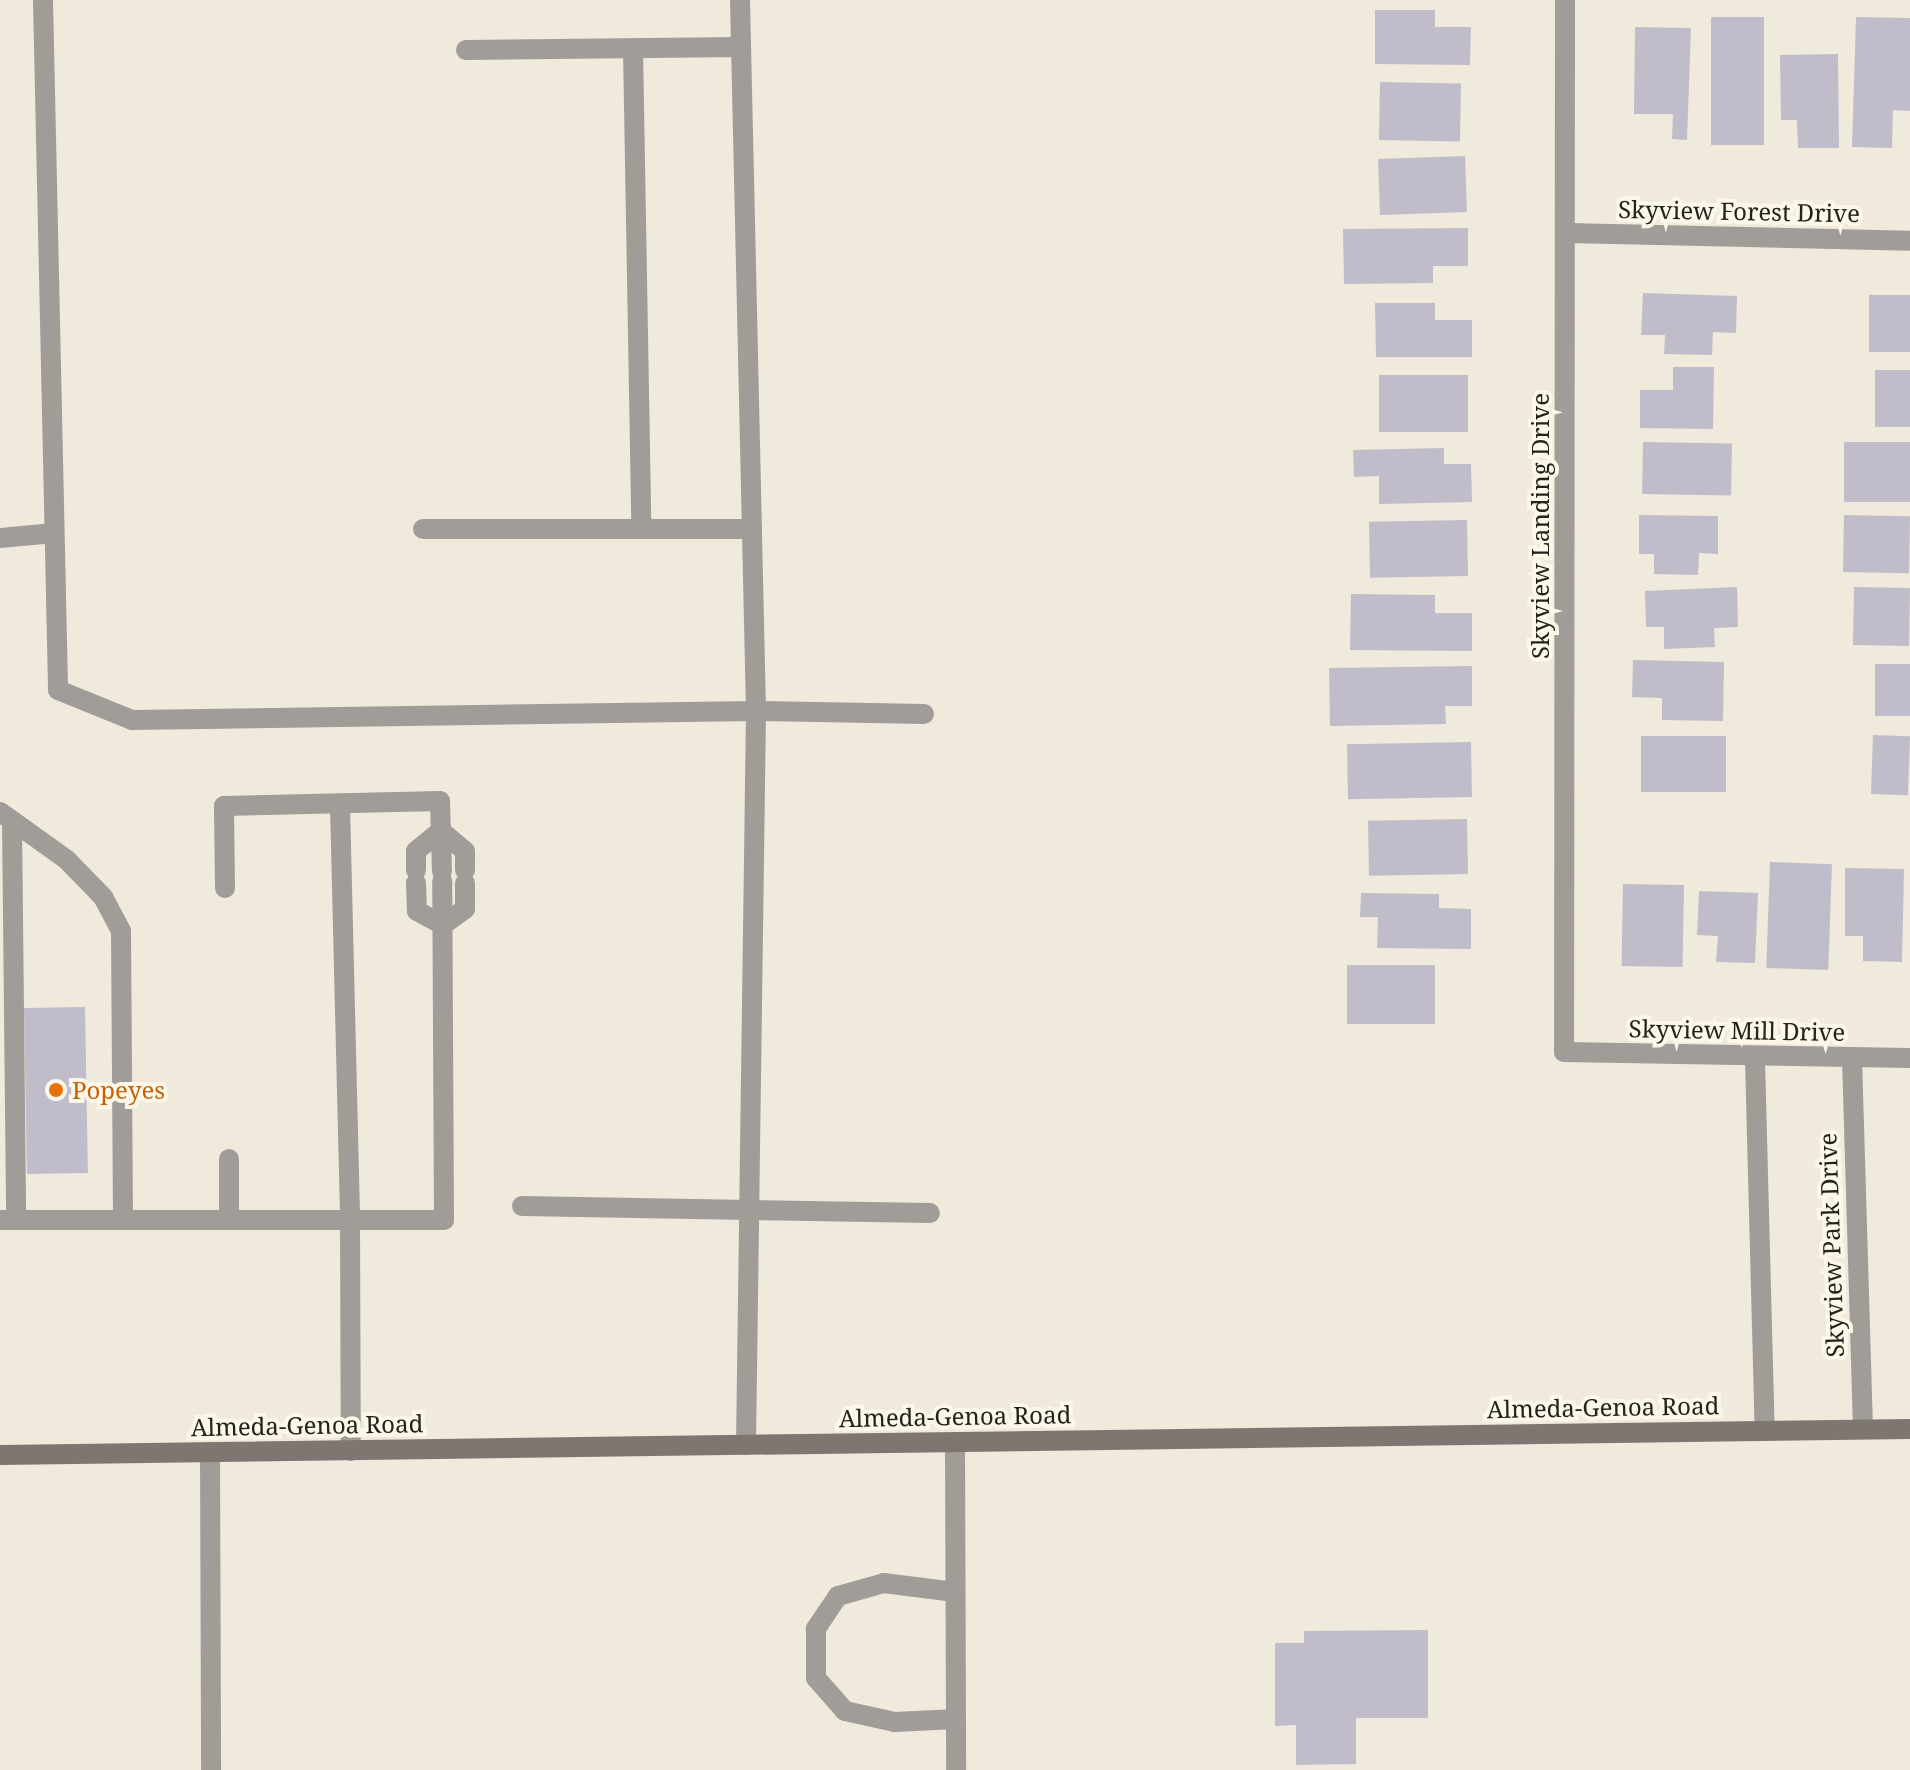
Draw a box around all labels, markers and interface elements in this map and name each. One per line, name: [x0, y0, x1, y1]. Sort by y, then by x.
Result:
street label: Skyview Forest Drive: [1618, 194, 1860, 228]
street label: Skyview Landing Drive: [1526, 393, 1554, 659]
street label: Skyview Mill Drive: [1629, 1014, 1845, 1046]
place label: Popeyes: [72, 1076, 165, 1104]
marker: Popeyes: [47, 1081, 65, 1099]
street label: Skyview Park Drive: [1813, 1132, 1849, 1358]
street label: Almeda-Genoa Road: [1487, 1391, 1719, 1423]
street label: Almeda-Genoa Road: [839, 1400, 1071, 1432]
street label: Almeda-Genoa Road: [191, 1409, 423, 1441]

